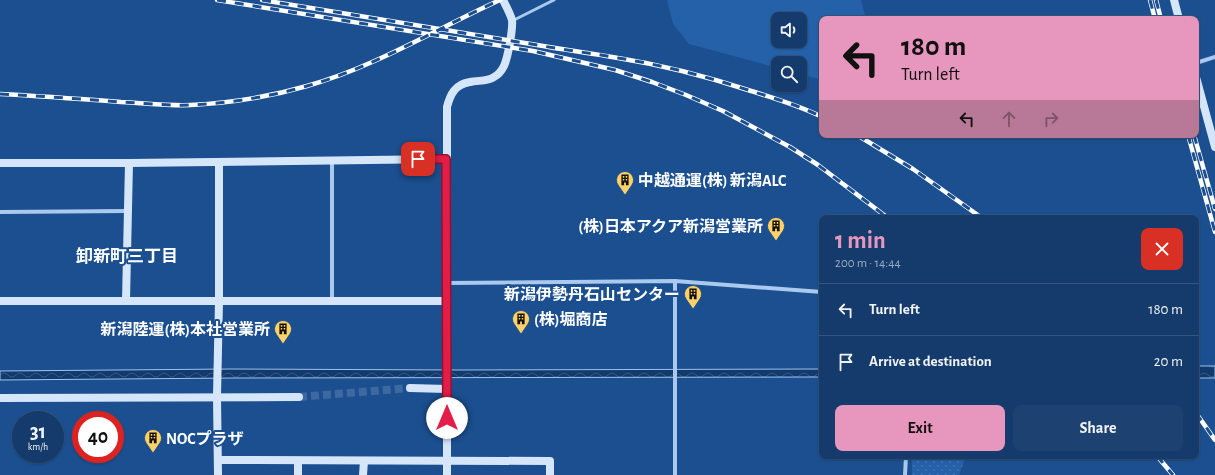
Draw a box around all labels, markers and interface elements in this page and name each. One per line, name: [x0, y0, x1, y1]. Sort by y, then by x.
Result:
map controls: [771, 12, 807, 92]
button: sound: [771, 12, 807, 48]
icon: left: [835, 32, 887, 84]
text: 180 m: [901, 33, 966, 61]
button: search: [771, 56, 807, 92]
text: Turn left: [901, 66, 960, 84]
icon: left: [956, 108, 978, 130]
icon: ahead: [998, 108, 1020, 130]
icon: right: [1040, 108, 1062, 130]
pin: [401, 142, 435, 176]
icon: arrive: [407, 148, 429, 170]
building icon: 中越通運(株) 新潟ALC: [615, 170, 635, 195]
place label: 中越通運(株) 新潟ALC: [638, 171, 787, 189]
building icon: (株)日本アクア新潟営業所: [766, 216, 786, 241]
place label: (株)日本アクア新潟営業所: [578, 218, 763, 235]
button: close: [1141, 228, 1183, 270]
text: 1 min: [835, 229, 886, 253]
district label: 卸新町三丁目: [76, 246, 178, 265]
text: 200 m · 14:44: [835, 257, 901, 270]
building icon: 新潟伊勢丹石山センター: [683, 284, 703, 309]
place label: 新潟伊勢丹石山センター: [504, 286, 680, 303]
icon: left: [835, 299, 857, 321]
text: Turn left: [869, 302, 920, 317]
text: 180 m: [1148, 302, 1183, 317]
building icon: (株)堀商店: [511, 309, 531, 334]
place label: (株)堀商店: [534, 311, 608, 328]
building icon: 新潟陸運(株)本社営業所: [273, 319, 293, 344]
place label: 新潟陸運(株)本社営業所: [100, 320, 270, 338]
icon: arrive: [835, 351, 857, 373]
text: Arrive at destination: [869, 354, 992, 369]
text: 20 m: [1154, 354, 1183, 369]
position arrow: [426, 397, 468, 439]
button: Exit: [835, 405, 1005, 451]
button: Share: [1013, 405, 1183, 451]
speed limit sign: 40: [72, 411, 124, 463]
text: 31: [30, 422, 46, 442]
building icon: NOCプラザ: [143, 428, 163, 453]
place label: NOCプラザ: [166, 430, 244, 447]
text: km/h: [28, 442, 48, 452]

